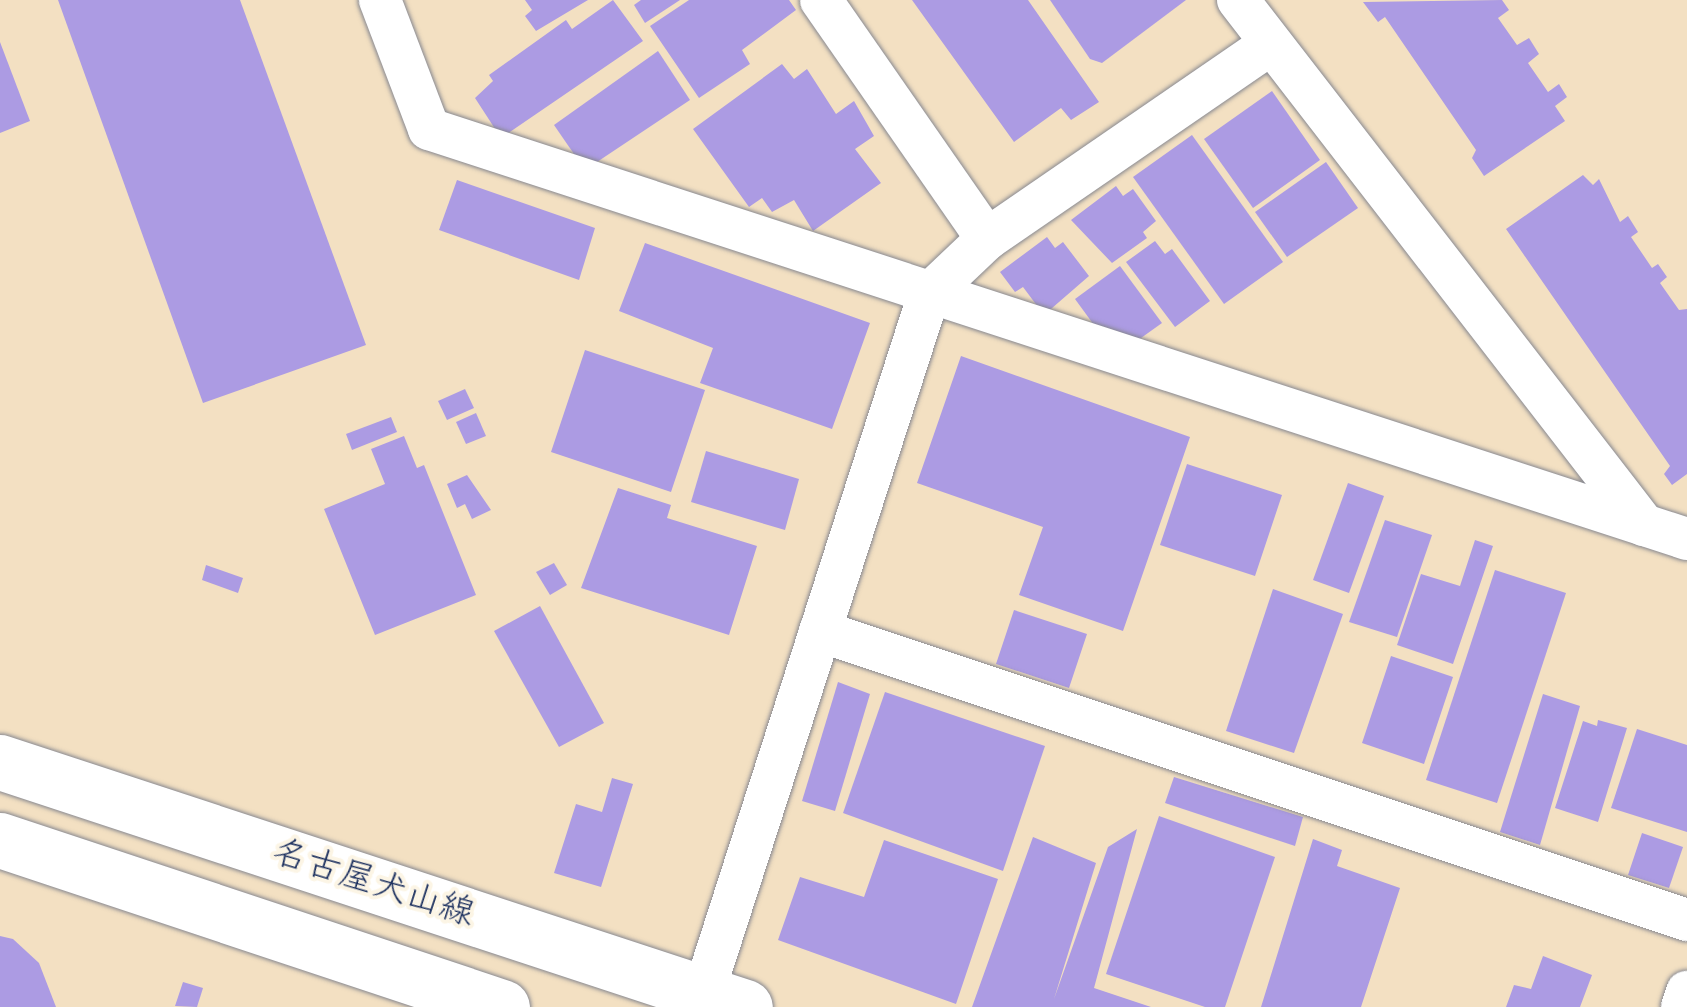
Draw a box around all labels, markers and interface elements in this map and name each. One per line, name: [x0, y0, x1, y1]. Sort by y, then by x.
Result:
street label: 名古屋犬山線: [267, 833, 479, 937]

